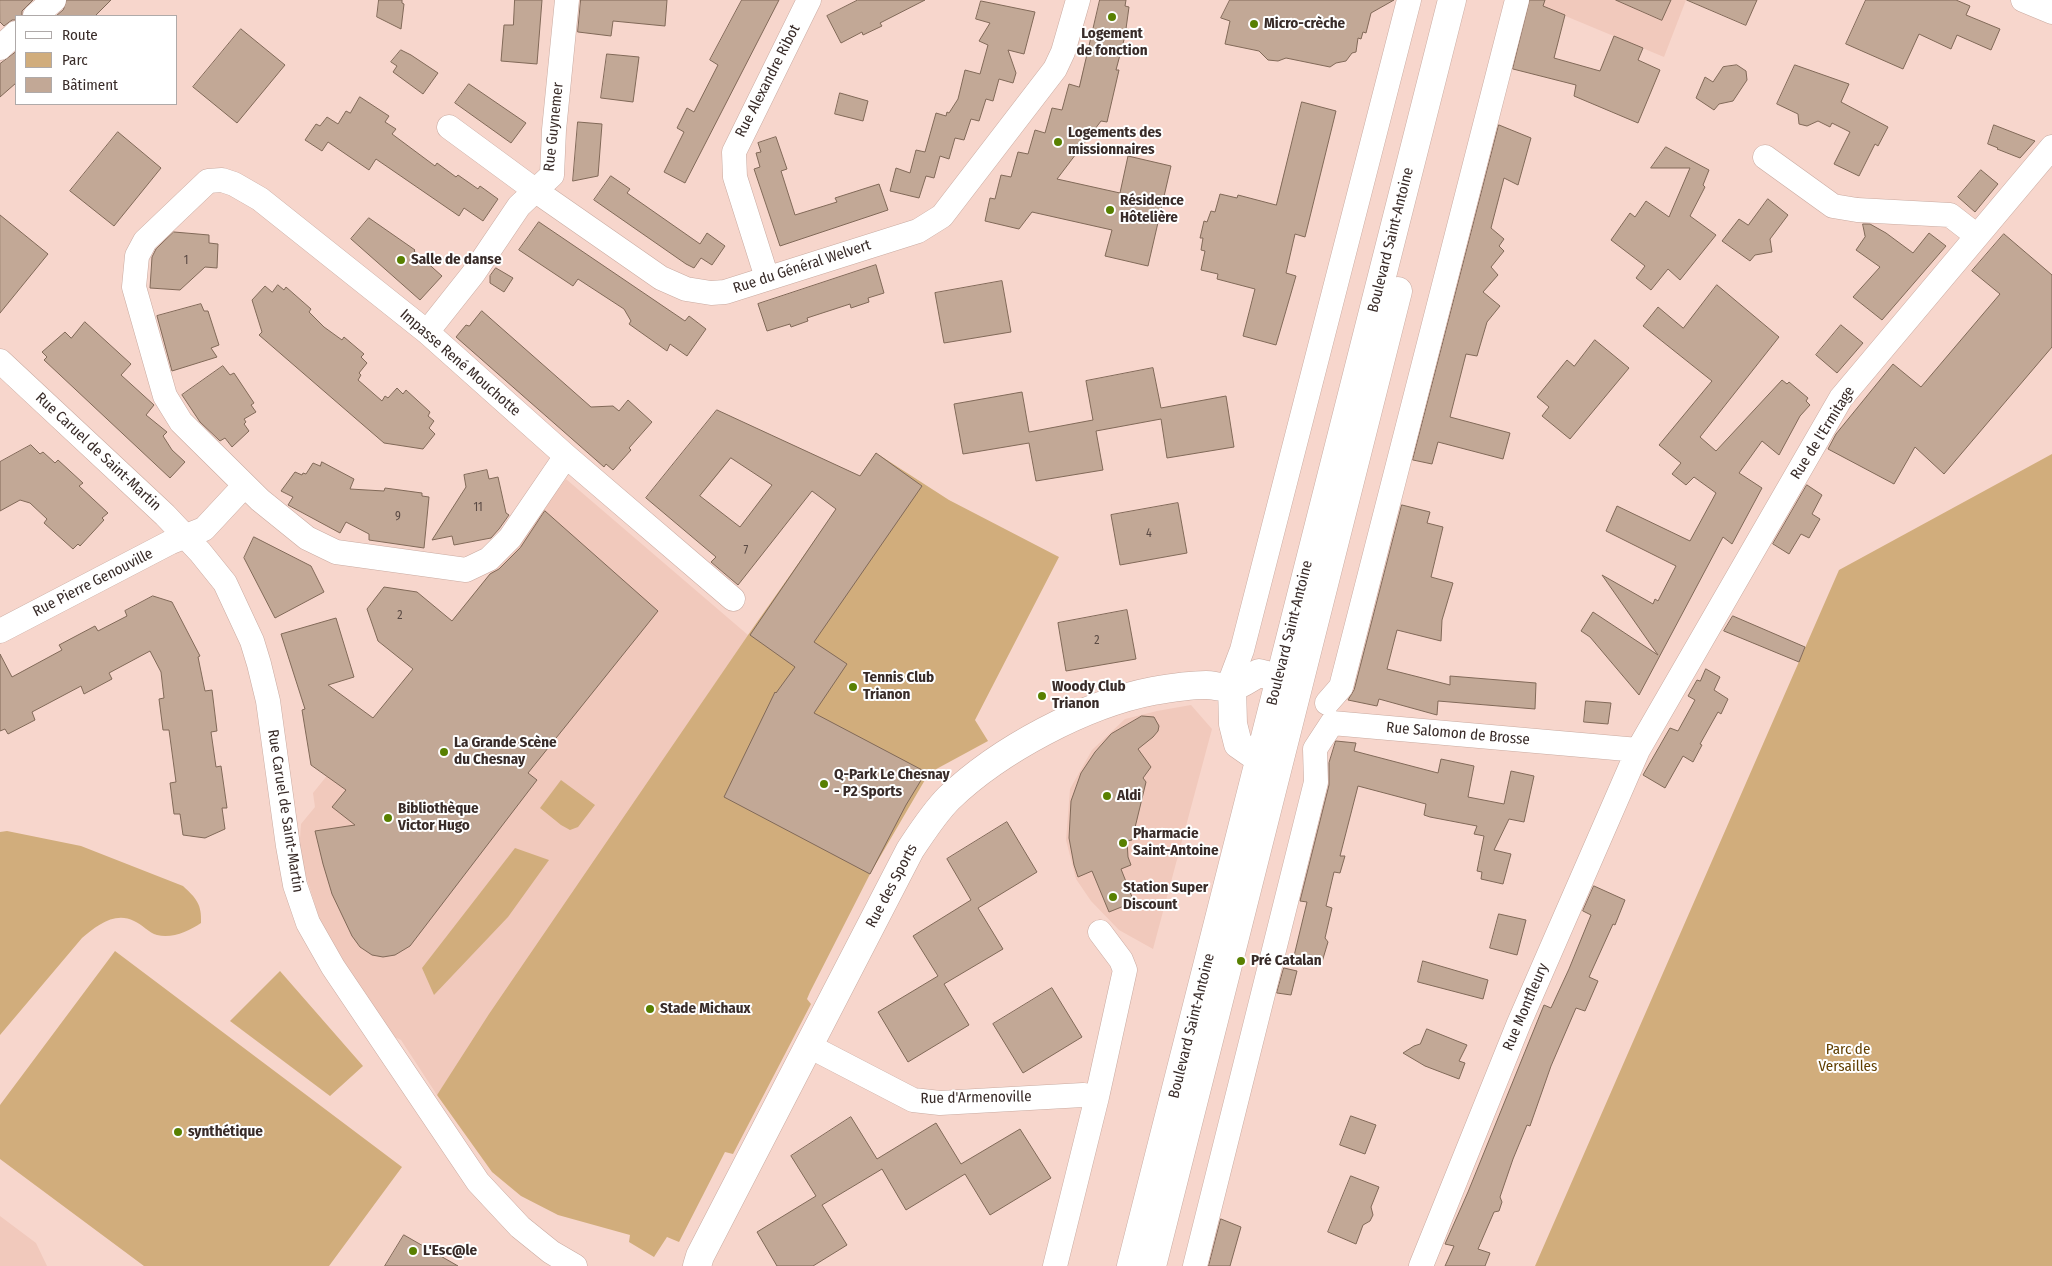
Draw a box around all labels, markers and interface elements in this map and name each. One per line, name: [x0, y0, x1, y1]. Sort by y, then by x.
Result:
marker: Logement de fonction: [1106, 11, 1118, 23]
legend: [15, 15, 178, 105]
place label: Micro-crèche: [1264, 15, 1345, 33]
marker: Micro-crèche: [1248, 18, 1260, 30]
street label: Rue Alexandre Ribot: [732, 22, 804, 140]
place label: Logement de fonction: [1076, 25, 1148, 60]
text: Route: [62, 26, 98, 44]
text: Parc: [62, 51, 88, 69]
text: Bâtiment: [62, 76, 118, 94]
street label: Rue Guynemer: [540, 82, 568, 172]
place label: Logements des missionnaires: [1068, 124, 1162, 159]
marker: Logements des missionnaires: [1052, 136, 1064, 148]
street label: Boulevard Saint-Antoine: [1364, 166, 1418, 314]
place label: Résidence Hôtelière: [1120, 192, 1184, 227]
marker: Résidence Hôtelière: [1104, 204, 1116, 216]
street label: Rue du Général Welvert: [731, 236, 873, 298]
place label: Salle de danse: [411, 251, 501, 269]
house number: 1: [184, 254, 188, 268]
marker: Salle de danse: [395, 254, 407, 266]
street label: Impasse René Mouchotte: [396, 306, 524, 420]
street label: Rue de l'Ermitage: [1787, 383, 1859, 483]
street label: Rue Caruel de Saint-Martin: [32, 389, 164, 515]
house number: 11: [473, 501, 483, 515]
house number: 9: [395, 510, 401, 524]
house number: 4: [1146, 527, 1152, 541]
house number: 7: [744, 544, 748, 558]
street label: Rue Pierre Genouville: [30, 545, 156, 621]
street label: Boulevard Saint-Antoine: [1263, 559, 1317, 707]
house number: 2: [397, 609, 403, 623]
house number: 2: [1094, 634, 1100, 648]
place label: Tennis Club Trianon: [863, 669, 934, 704]
place label: Woody Club Trianon: [1052, 678, 1126, 713]
marker: Tennis Club Trianon: [847, 681, 859, 693]
marker: Woody Club Trianon: [1036, 690, 1048, 702]
street label: Rue Salomon de Brosse: [1385, 719, 1531, 749]
street label: Rue Caruel de Saint-Martin: [263, 728, 307, 894]
place label: La Grande Scène du Chesnay: [454, 734, 557, 769]
marker: La Grande Scène du Chesnay: [438, 746, 450, 758]
place label: Q-Park Le Chesnay - P2 Sports: [834, 766, 950, 801]
marker: Q-Park Le Chesnay - P2 Sports: [818, 778, 830, 790]
place label: Aldi: [1117, 787, 1141, 805]
marker: Aldi: [1101, 790, 1113, 802]
place label: Bibliothèque Victor Hugo: [398, 800, 479, 835]
marker: Bibliothèque Victor Hugo: [382, 812, 394, 824]
place label: Pharmacie Saint-Antoine: [1133, 825, 1219, 860]
marker: Pharmacie Saint-Antoine: [1117, 837, 1129, 849]
street label: Rue des Sports: [862, 841, 922, 931]
place label: Station Super Discount: [1123, 879, 1208, 914]
marker: Station Super Discount: [1107, 891, 1119, 903]
street label: Boulevard Saint-Antoine: [1165, 952, 1219, 1100]
place label: Pré Catalan: [1251, 952, 1322, 970]
marker: Pré Catalan: [1235, 955, 1247, 967]
street label: Rue Montfleury: [1499, 960, 1553, 1054]
place label: Stade Michaux: [660, 1000, 751, 1018]
marker: Stade Michaux: [644, 1003, 656, 1015]
park label: Parc de Versailles: [1819, 1041, 1877, 1076]
street label: Rue d'Armenoville: [920, 1088, 1032, 1108]
place label: synthétique: [188, 1123, 263, 1141]
marker: synthétique: [172, 1126, 184, 1138]
place label: L'Esc@le: [423, 1242, 477, 1260]
marker: L'Esc@le: [407, 1245, 419, 1257]

